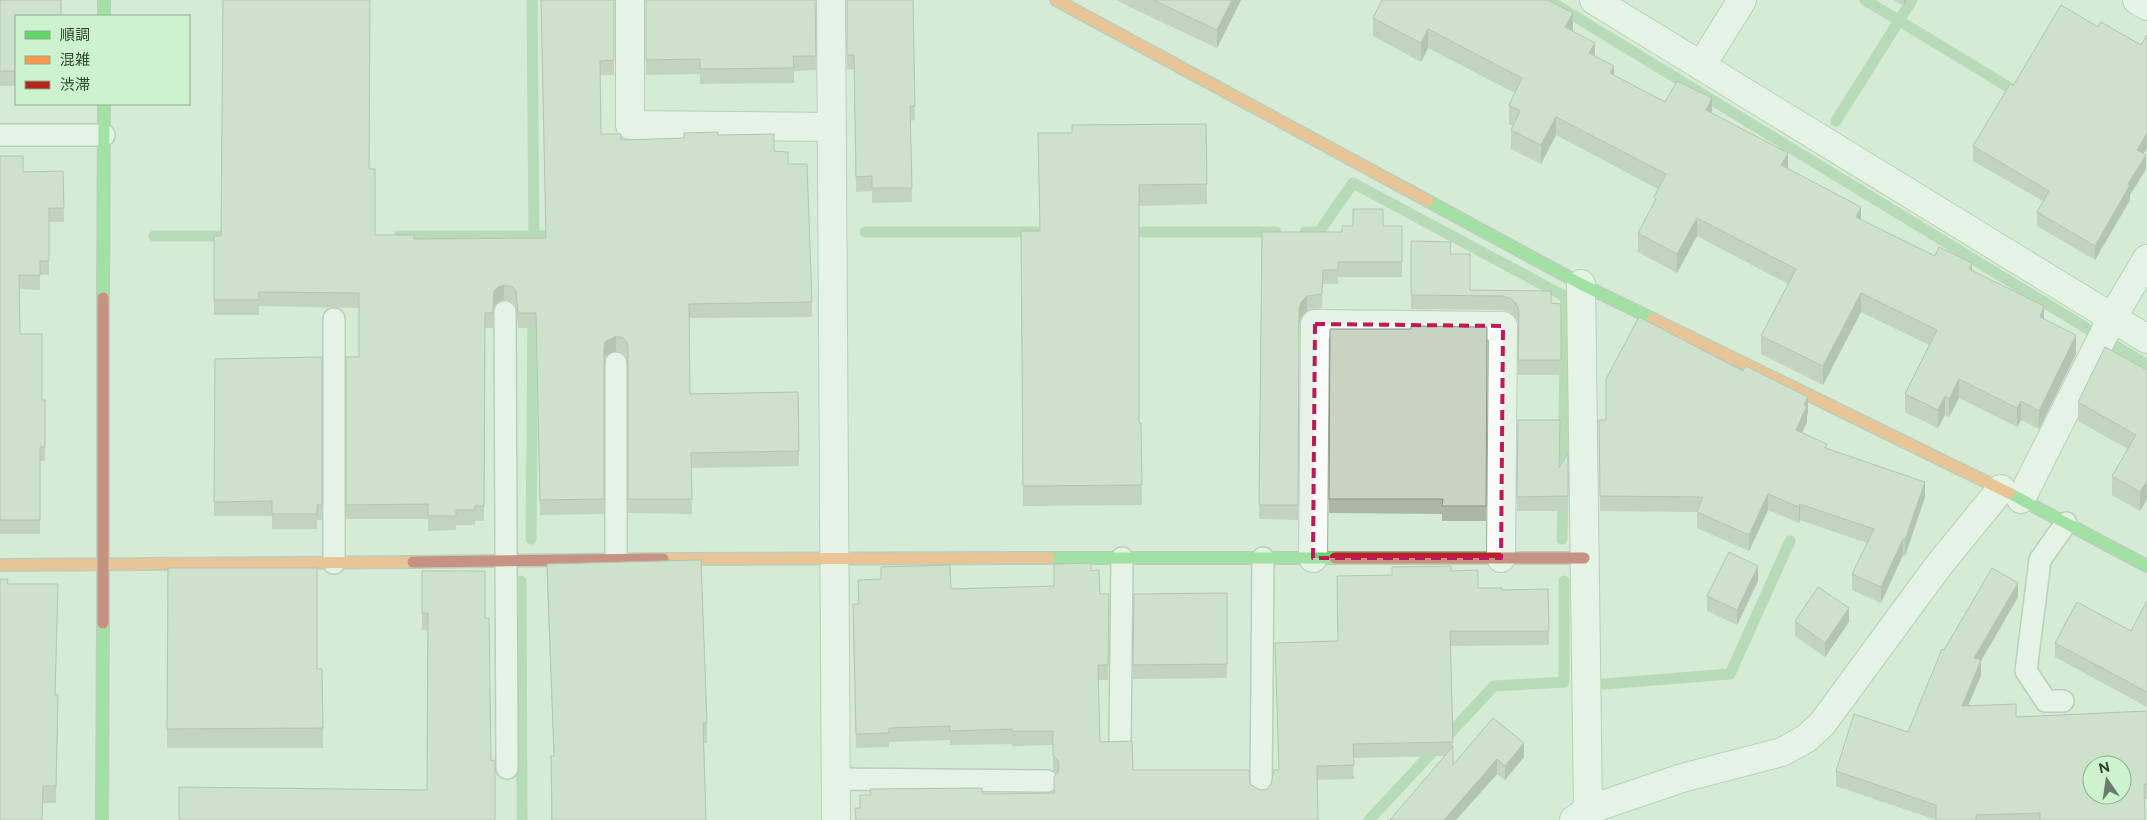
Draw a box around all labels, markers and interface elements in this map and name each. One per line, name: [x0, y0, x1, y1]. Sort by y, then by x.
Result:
legend: [15, 15, 190, 105]
text: 順調: [60, 26, 90, 44]
text: 混雑: [60, 51, 90, 69]
text: 渋滞: [60, 76, 90, 94]
north arrow: [2082, 755, 2132, 805]
text: N: [2097, 758, 2111, 777]

